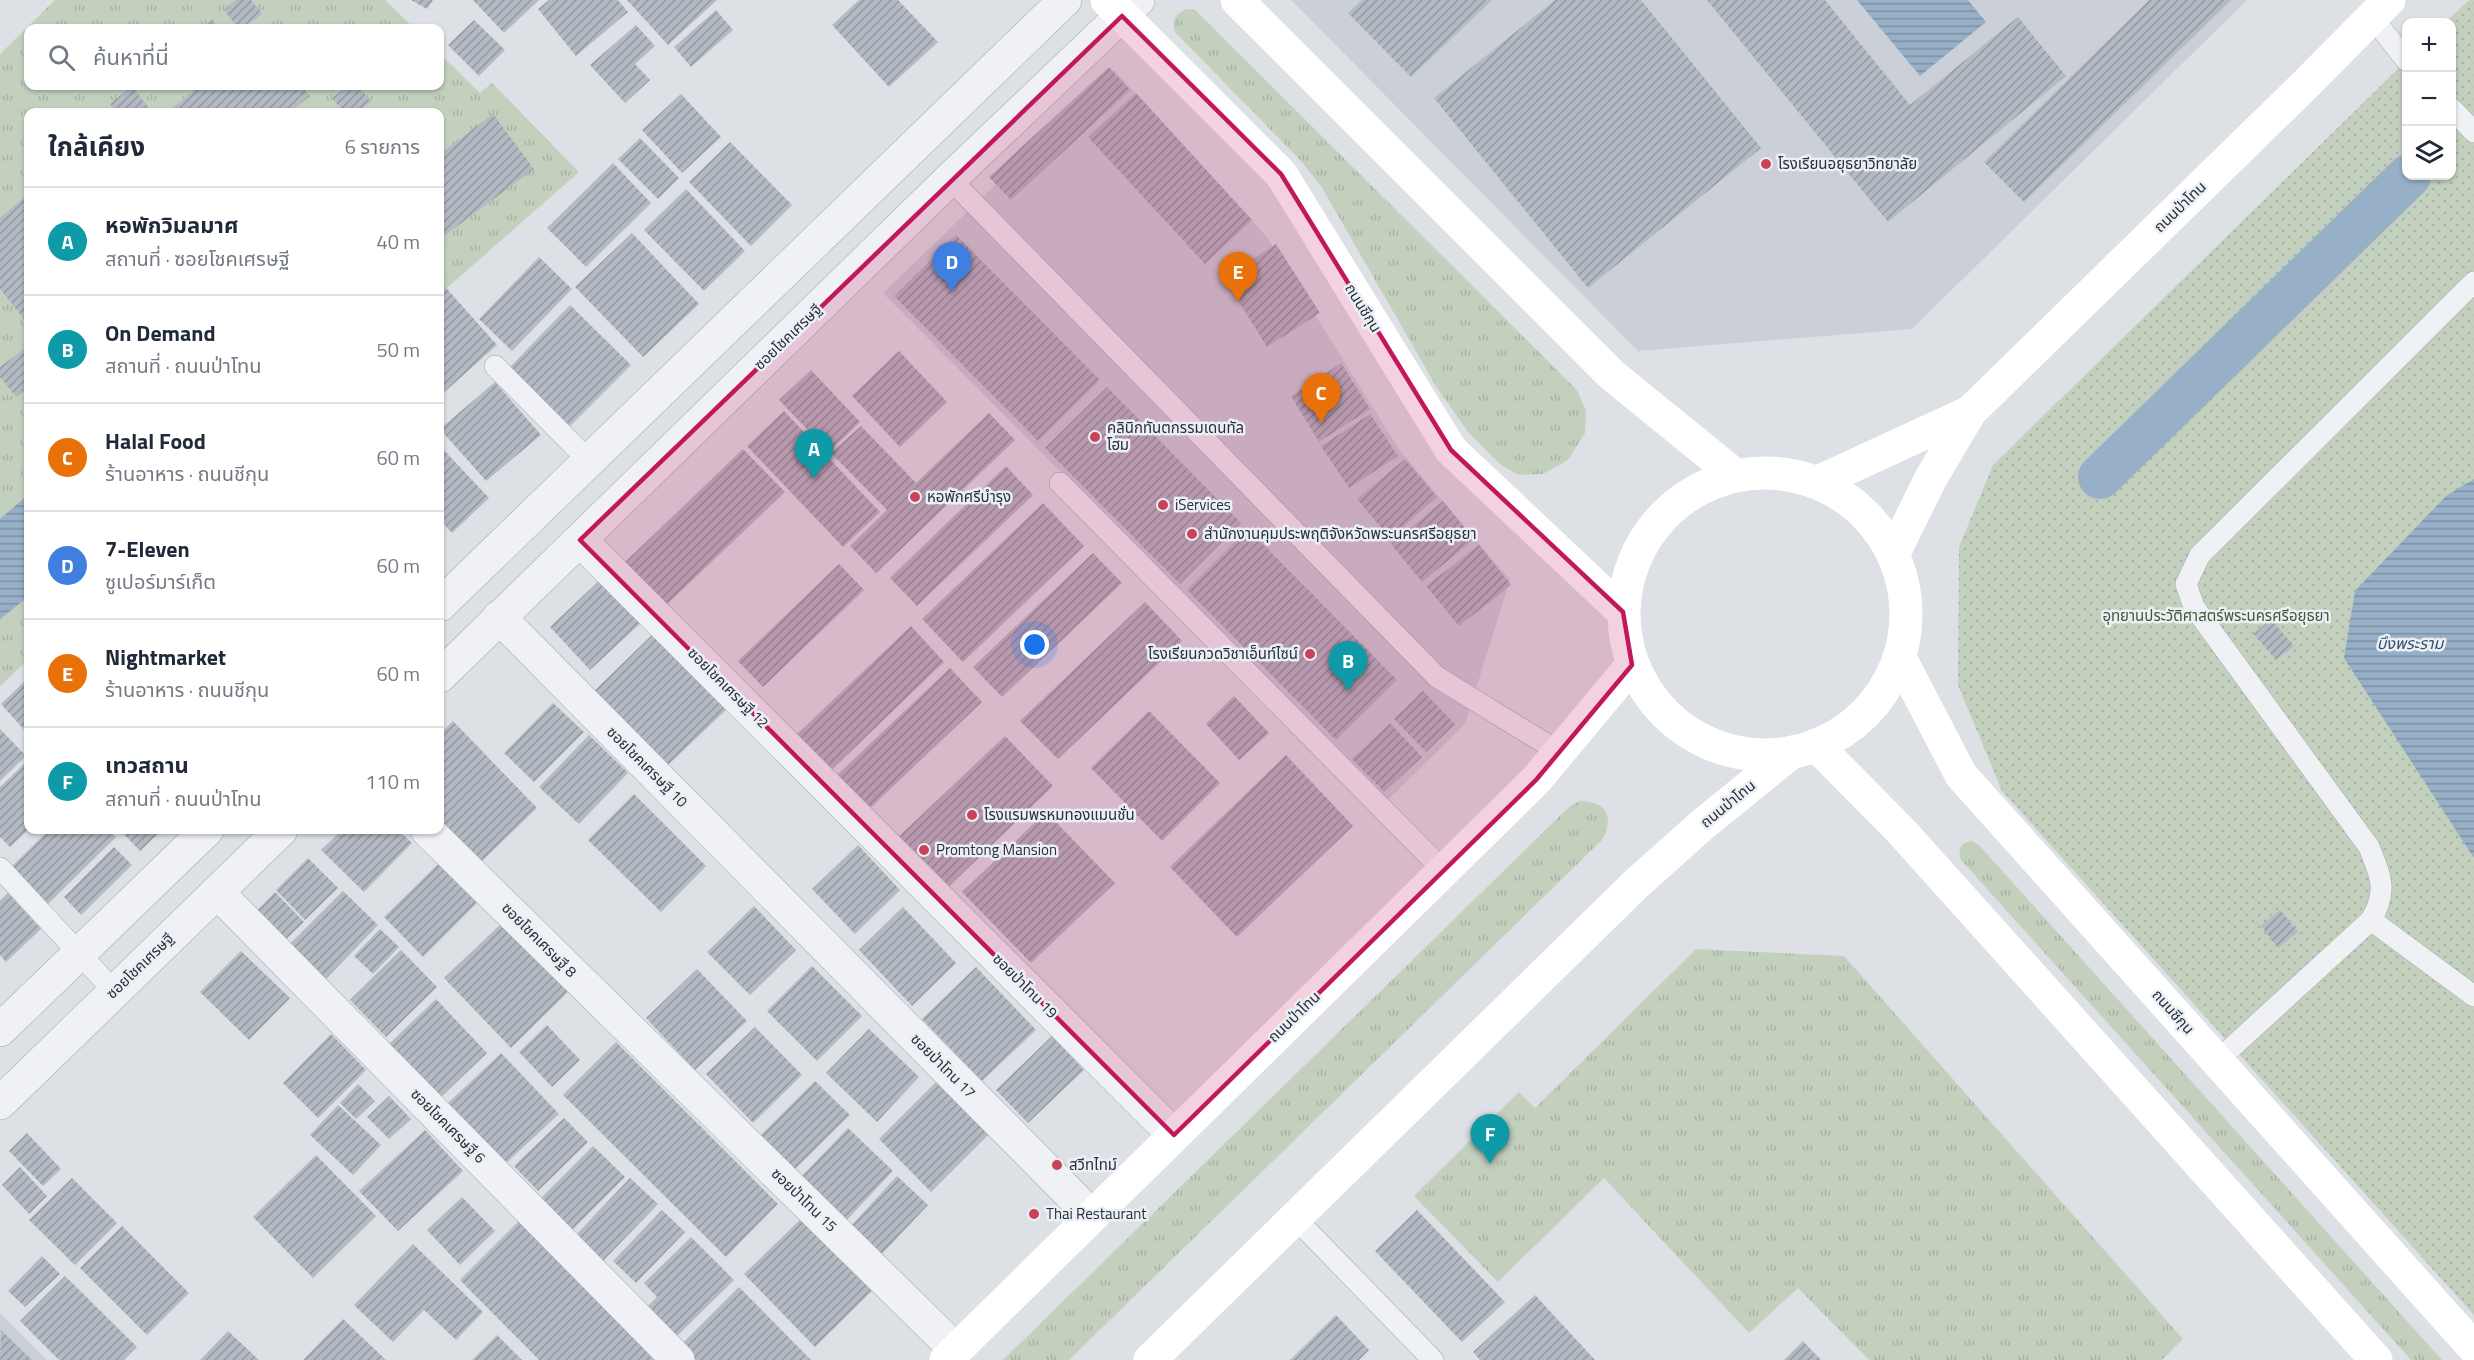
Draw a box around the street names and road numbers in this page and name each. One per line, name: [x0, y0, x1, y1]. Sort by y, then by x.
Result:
street label: ถนนป่าโทน: [2148, 176, 2211, 238]
street label: ถนนชีกุน: [1339, 279, 1387, 337]
street label: ซอยโชคเศรษฐี: [749, 298, 827, 375]
street label: ซอยโชคเศรษฐี 12: [683, 642, 774, 733]
street label: ซอยโชคเศรษฐี 10: [602, 721, 693, 812]
street label: ถนนป่าโทน: [1695, 774, 1760, 833]
street label: ซอยโชคเศรษฐี 8: [496, 897, 582, 983]
street label: ซอยโชคเศรษฐี: [101, 927, 179, 1004]
street label: ซอยป่าโทน 19: [987, 948, 1063, 1024]
street label: ถนนชีกุน: [2147, 984, 2200, 1039]
street label: ถนนป่าโทน: [1262, 986, 1325, 1048]
street label: ซอยป่าโทน 17: [905, 1028, 981, 1104]
street label: ซอยโชคเศรษฐี 6: [405, 1083, 491, 1169]
street label: ซอยป่าโทน 15: [766, 1162, 843, 1237]

